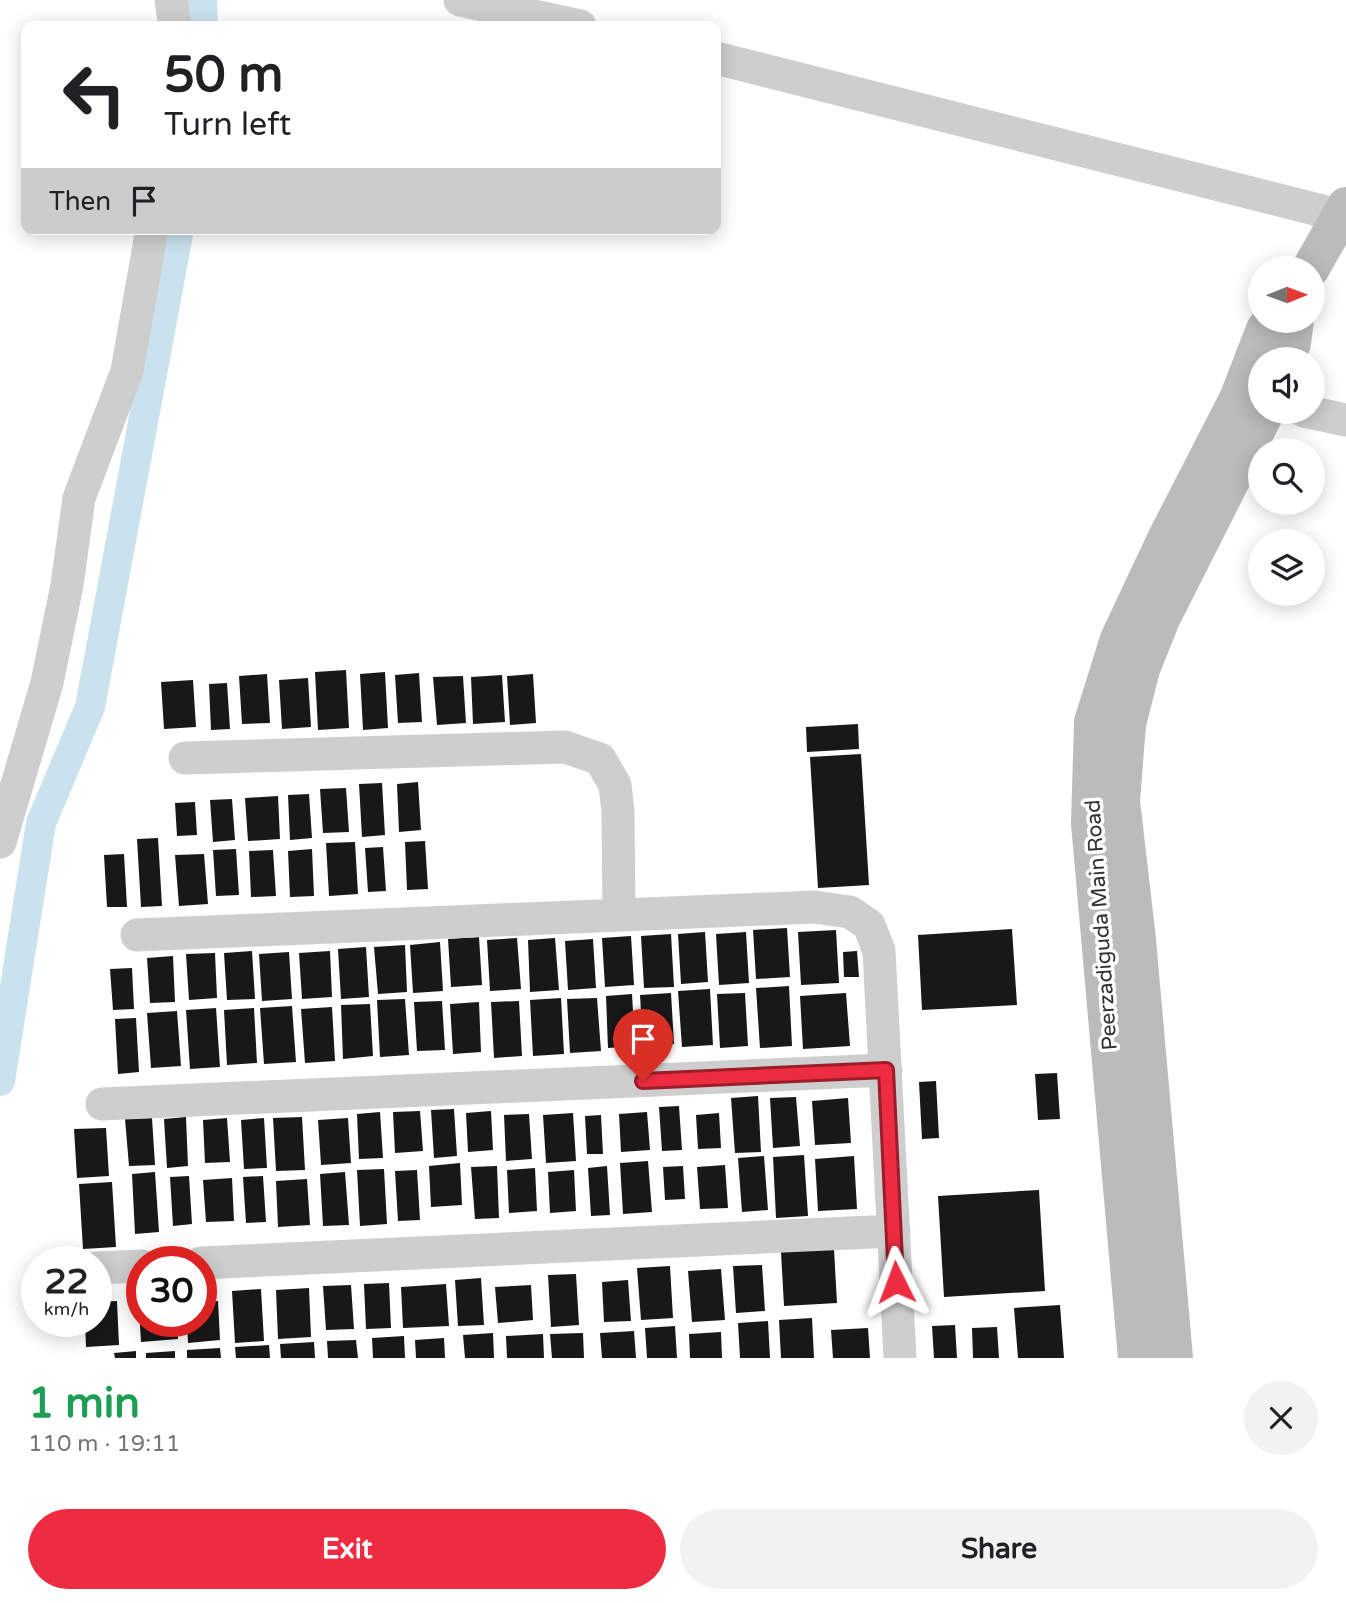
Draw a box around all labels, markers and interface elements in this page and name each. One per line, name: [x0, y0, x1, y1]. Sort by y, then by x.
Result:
text: 50 m: [164, 46, 283, 105]
icon: left: [49, 49, 140, 140]
text: Turn left: [164, 106, 291, 144]
icon: arrive: [125, 182, 163, 220]
text: Then: [49, 186, 111, 217]
north arrow: [1248, 256, 1325, 332]
map controls: [1248, 256, 1325, 606]
button: sound: [1248, 347, 1325, 424]
button: search: [1248, 438, 1325, 515]
button: layers: [1248, 529, 1325, 606]
street label: Peerzadiguda Main Road: [1080, 799, 1123, 1051]
pin: [613, 1009, 673, 1081]
icon: arrive: [624, 1020, 662, 1058]
position arrow: [859, 1245, 933, 1319]
speed limit sign: 30: [126, 1246, 217, 1337]
text: 22: [45, 1261, 88, 1303]
text: km/h: [44, 1298, 89, 1320]
text: 1 min: [28, 1378, 140, 1429]
button: close: [1244, 1381, 1318, 1455]
text: 110 m · 19:11: [28, 1430, 180, 1458]
button: Exit: [28, 1509, 666, 1589]
button: Share: [680, 1509, 1318, 1589]

